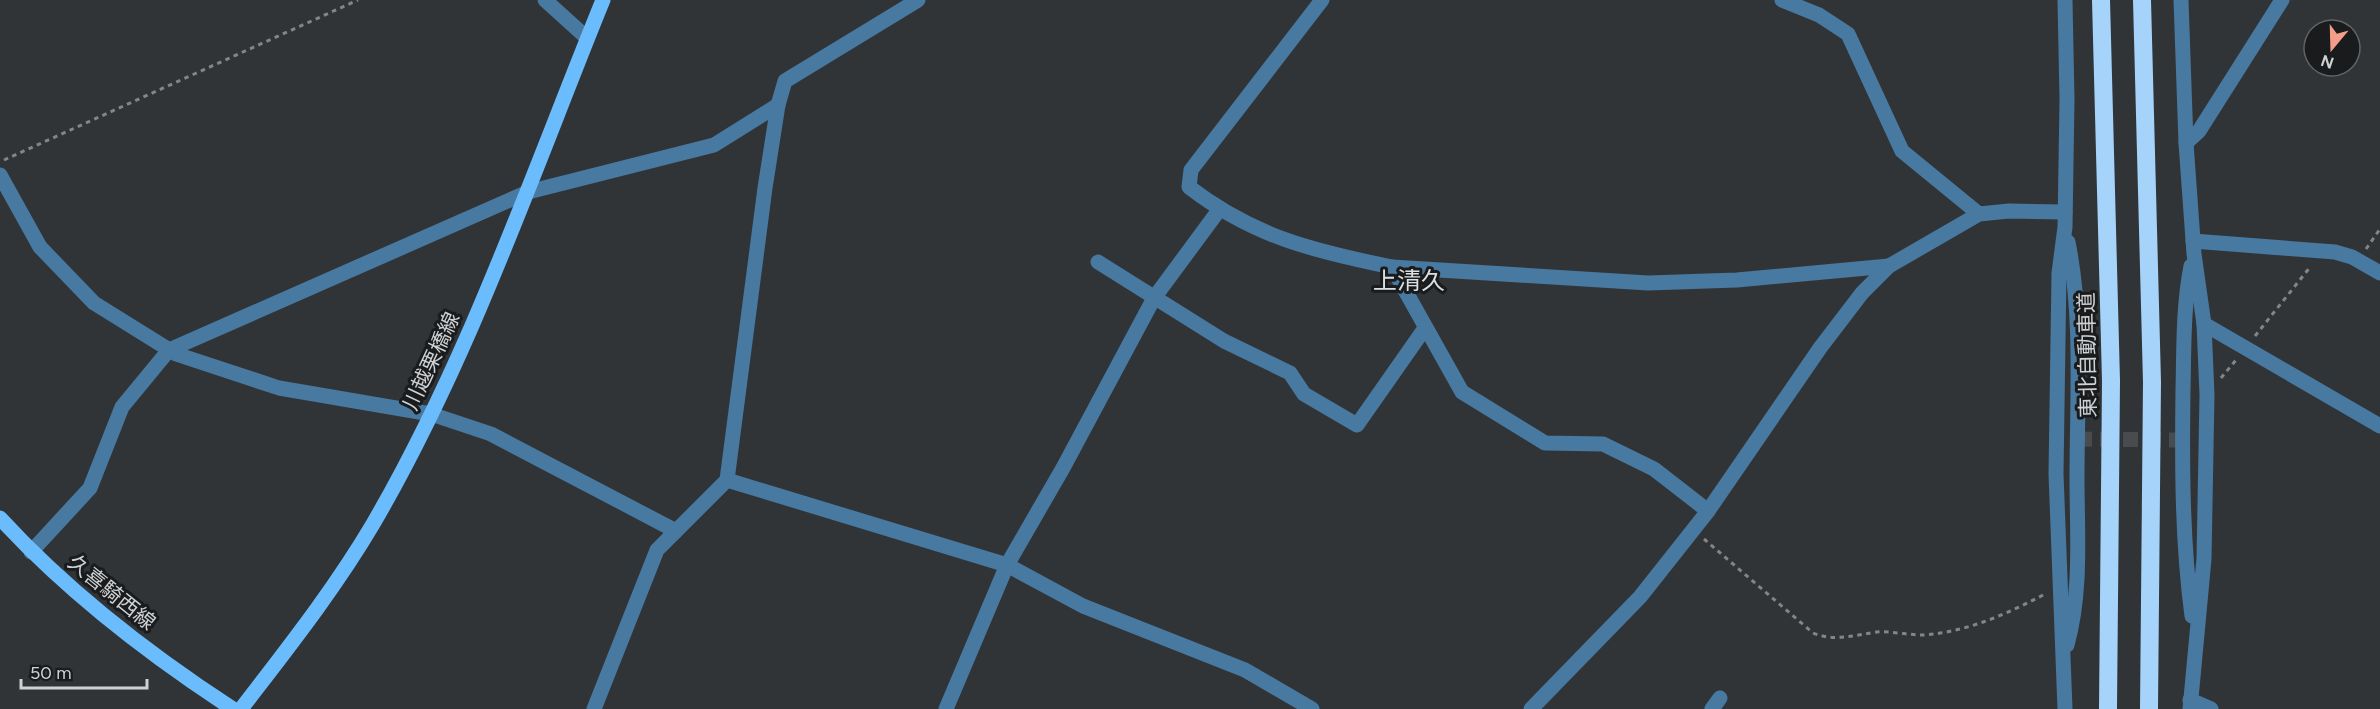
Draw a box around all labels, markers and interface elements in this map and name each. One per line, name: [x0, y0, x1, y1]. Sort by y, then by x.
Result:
north arrow: [2302, 18, 2362, 78]
text: N: [2318, 51, 2336, 73]
district label: 上清久: [1373, 266, 1445, 295]
street label: 東北自動車道: [2073, 292, 2101, 418]
street label: 川越栗橋線: [397, 308, 465, 414]
street label: 久喜騎西線: [63, 549, 161, 635]
scale bar: [21, 652, 147, 690]
text: 50 m: [30, 662, 72, 684]

